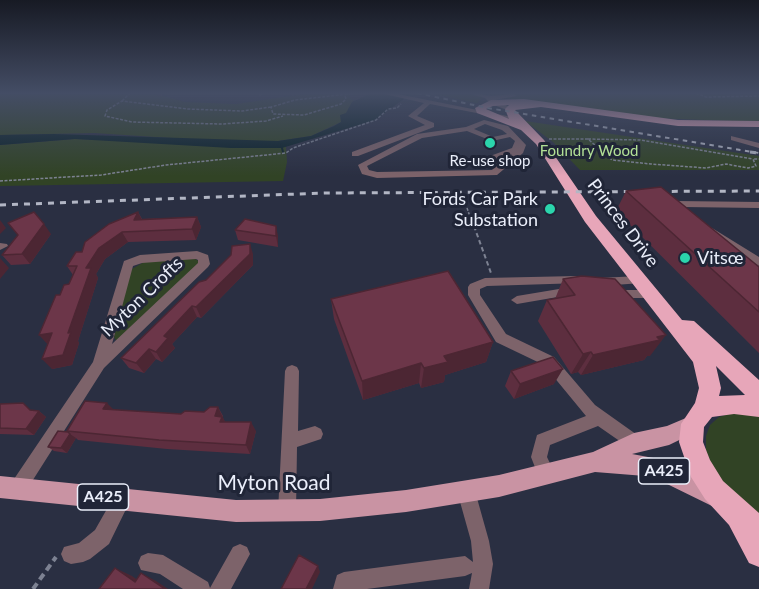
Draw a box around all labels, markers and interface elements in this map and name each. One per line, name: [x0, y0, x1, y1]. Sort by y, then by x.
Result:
marker: Re-use shop: [483, 136, 497, 150]
park label: Foundry Wood: [540, 142, 638, 160]
place label: Re-use shop: [450, 152, 530, 170]
street label: Princes Drive: [583, 175, 663, 271]
place label: Fords Car Park Substation: [422, 188, 538, 230]
marker: Fords Car Park Substation: [543, 202, 557, 216]
place label: Vitsœ: [697, 247, 743, 269]
marker: Vitsœ: [678, 251, 692, 265]
street label: Myton Crofts: [97, 253, 187, 341]
road number: A425: [638, 458, 690, 484]
street label: Myton Road: [217, 470, 331, 496]
road number: A425: [78, 484, 128, 510]

